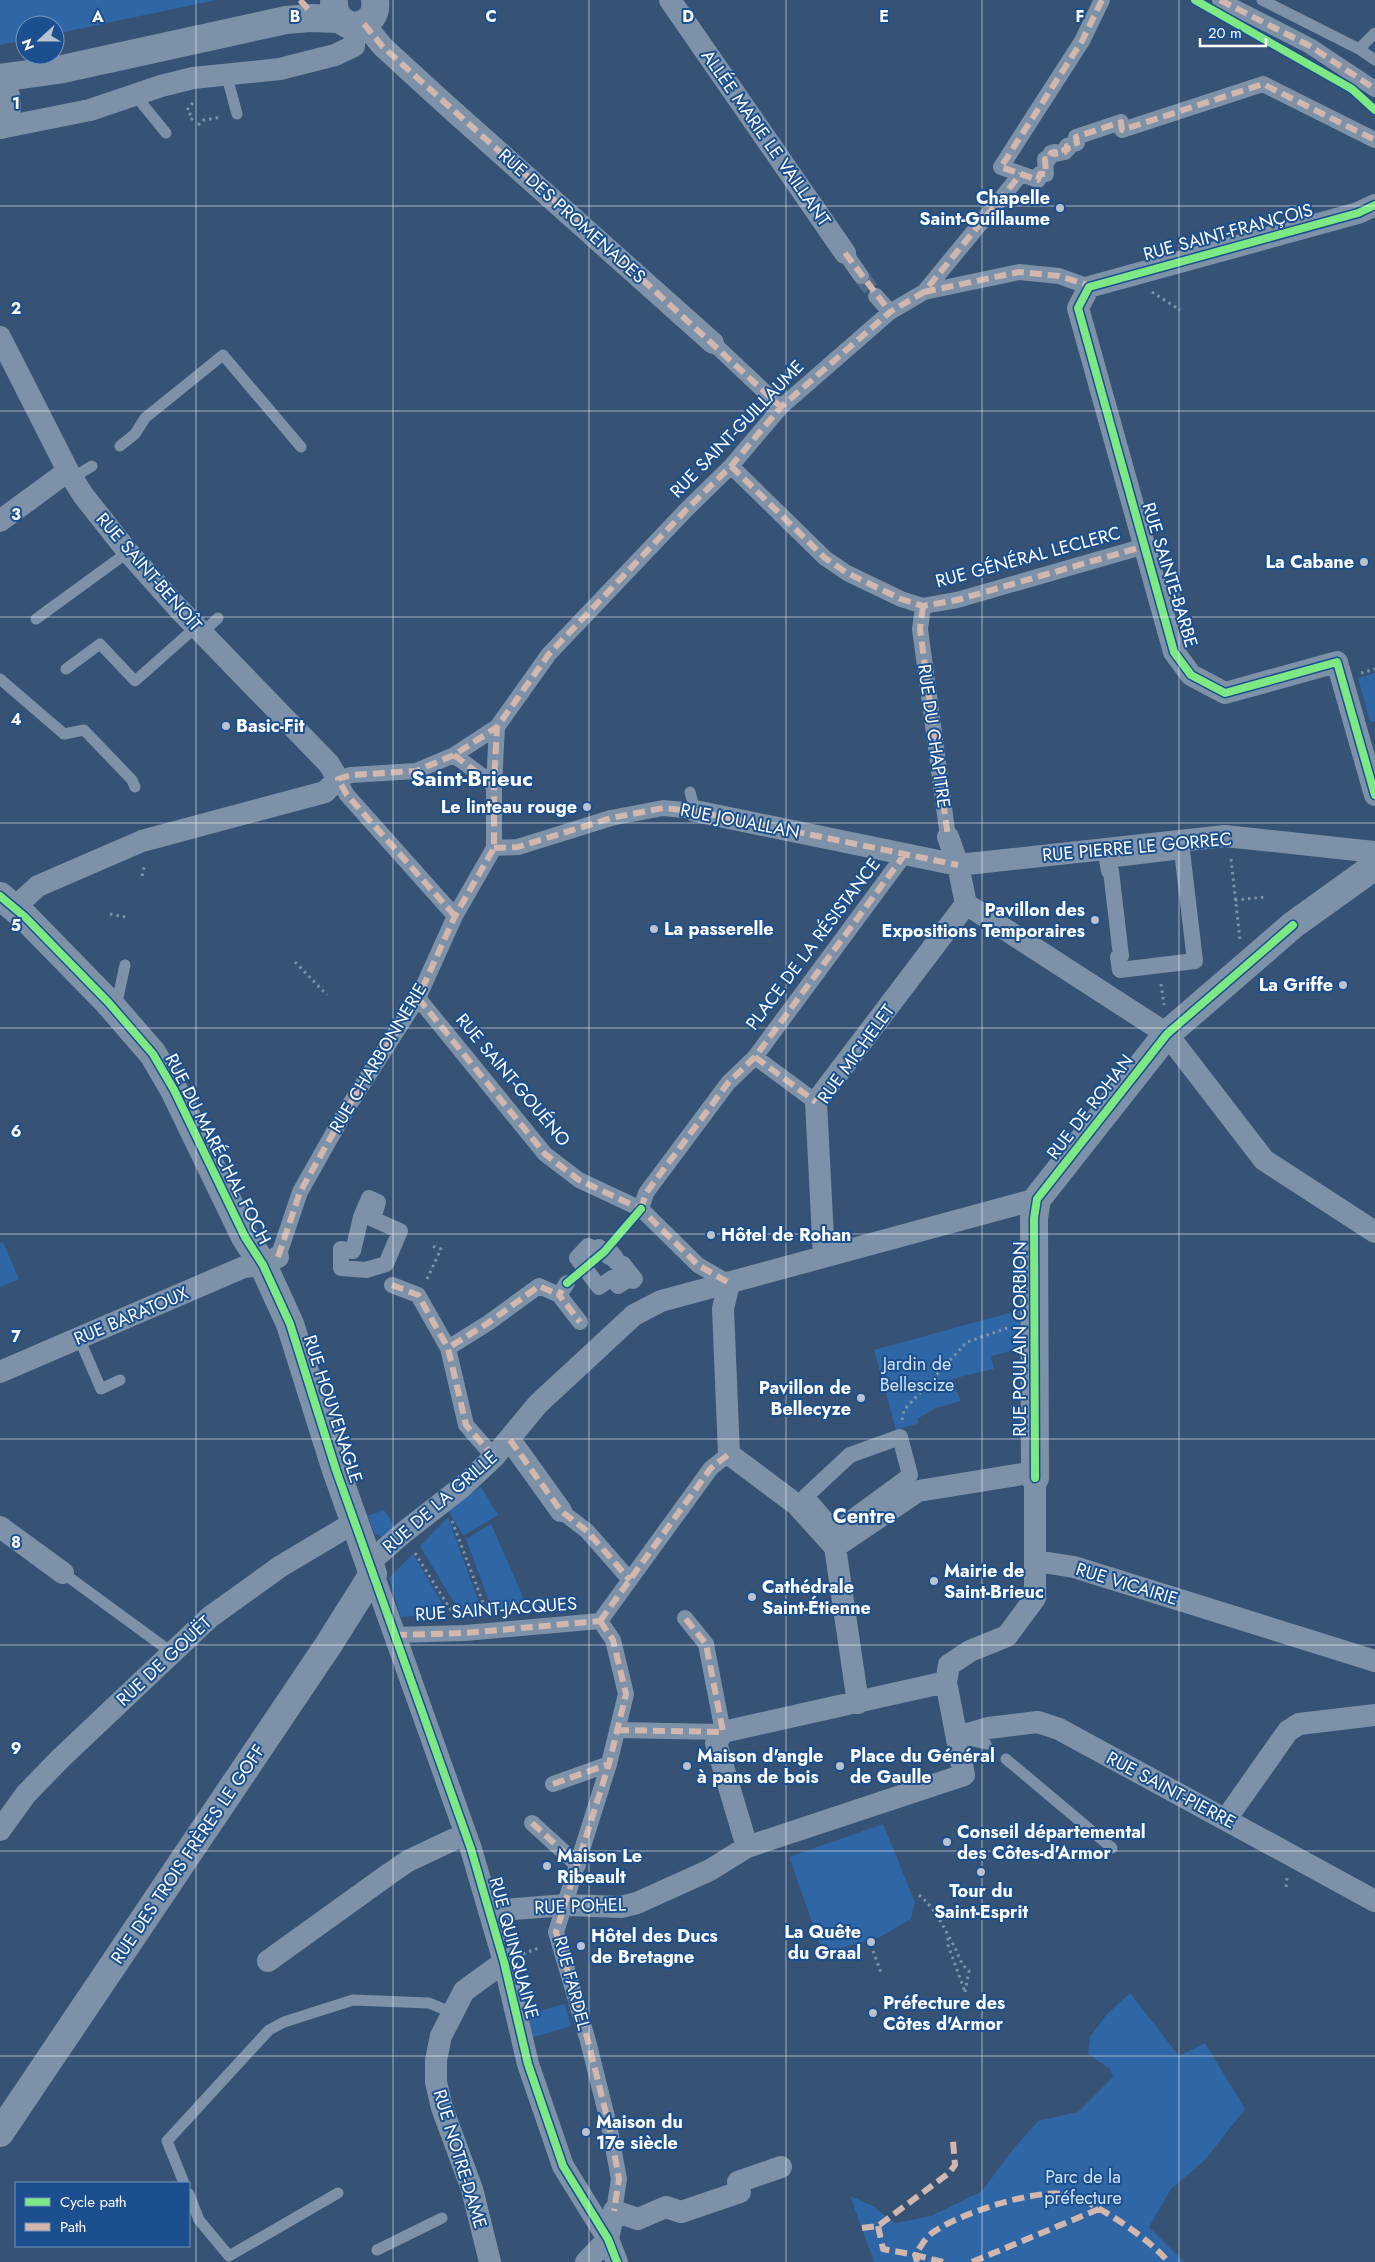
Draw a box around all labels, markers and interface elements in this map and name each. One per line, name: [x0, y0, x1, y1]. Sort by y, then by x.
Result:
text: A: [91, 5, 104, 28]
text: B: [290, 5, 300, 28]
text: C: [485, 5, 497, 28]
text: D: [682, 5, 694, 28]
text: E: [879, 5, 889, 28]
text: F: [1076, 5, 1084, 28]
north arrow: [15, 15, 65, 65]
scale bar: [1200, 15, 1266, 47]
text: 20 m: [1208, 22, 1242, 44]
text: N: [17, 36, 39, 53]
street label: ALLÉE MARIE LE VAILLANT: [695, 44, 837, 232]
text: 1: [12, 92, 20, 115]
street label: RUE DES PROMENADES: [493, 143, 652, 289]
place label: Chapelle Saint-Guillaume: [919, 185, 1050, 232]
street label: RUE SAINT-FRANÇOIS: [1140, 197, 1316, 267]
marker: Chapelle Saint-Guillaume: [1054, 202, 1066, 214]
text: 2: [11, 297, 21, 320]
street label: RUE SAINT-GUILLAUME: [664, 354, 810, 504]
street label: RUE SAINTE-BARBE: [1136, 499, 1204, 651]
text: 3: [11, 503, 21, 526]
street label: RUE SAINT-BENOÎT: [90, 507, 208, 638]
street label: RUE GÉNÉRAL LECLERC: [933, 520, 1123, 594]
place label: La Cabane: [1266, 549, 1354, 575]
marker: La Cabane: [1358, 556, 1370, 568]
street label: RUE DU CHAPITRE: [911, 662, 957, 810]
text: 4: [10, 708, 22, 731]
place label: Basic-Fit: [236, 713, 305, 739]
marker: Basic-Fit: [220, 720, 232, 732]
district label: Saint-Brieuc: [411, 762, 533, 794]
place label: Le linteau rouge: [441, 794, 577, 820]
street label: RUE JOUALLAN: [678, 797, 802, 845]
marker: Le linteau rouge: [581, 801, 593, 813]
street label: RUE PIERRE LE GORREC: [1041, 826, 1233, 868]
street label: PLACE DE LA RÉSISTANCE: [740, 852, 886, 1036]
place label: Pavillon des Expositions Temporaires: [882, 897, 1085, 944]
text: 5: [11, 914, 21, 937]
marker: Pavillon des Expositions Temporaires: [1089, 914, 1101, 926]
place label: La passerelle: [664, 916, 774, 942]
marker: La passerelle: [648, 923, 660, 935]
place label: La Griffe: [1259, 972, 1333, 998]
street label: RUE CHARBONNERIE: [323, 978, 433, 1138]
marker: La Griffe: [1337, 979, 1349, 991]
street label: RUE MICHELET: [811, 998, 901, 1109]
street label: RUE SAINT-GOUÉNO: [450, 1008, 576, 1152]
street label: RUE DU MARÉCHAL FOCH: [159, 1049, 277, 1249]
street label: RUE DE ROHAN: [1041, 1049, 1139, 1165]
text: 6: [11, 1120, 21, 1143]
place label: Hôtel de Rohan: [721, 1222, 851, 1248]
marker: Hôtel de Rohan: [705, 1229, 717, 1241]
street label: RUE POULAIN CORBION: [1007, 1241, 1033, 1437]
street label: RUE BARATOUX: [70, 1280, 192, 1352]
text: 7: [11, 1325, 21, 1348]
street label: RUE HOUVENAGLE: [297, 1332, 369, 1486]
park label: Jardin de Bellescize: [880, 1351, 954, 1398]
place label: Pavillon de Bellecyze: [759, 1375, 851, 1422]
marker: Pavillon de Bellecyze: [855, 1392, 867, 1404]
street label: RUE DE LA GRILLE: [377, 1445, 503, 1559]
district label: Centre: [833, 1502, 895, 1531]
text: 8: [11, 1531, 21, 1554]
street label: RUE VICAIRIE: [1073, 1556, 1181, 1612]
place label: Mairie de Saint-Brieuc: [944, 1558, 1044, 1605]
place label: Cathédrale Saint-Étienne: [762, 1574, 871, 1621]
marker: Mairie de Saint-Brieuc: [928, 1575, 940, 1587]
street label: RUE SAINT-JACQUES: [414, 1590, 578, 1628]
marker: Cathédrale Saint-Étienne: [746, 1591, 758, 1603]
street label: RUE DE GOUËT: [111, 1610, 218, 1712]
text: 9: [11, 1737, 21, 1760]
street label: RUE DES TROIS FRÈRES LE GOFF: [104, 1739, 272, 1969]
place label: Maison d'angle à pans de bois: [697, 1743, 823, 1790]
place label: Place du Général de Gaulle: [850, 1743, 995, 1790]
street label: RUE SAINT-PIERRE: [1102, 1745, 1240, 1835]
marker: Maison d'angle à pans de bois: [681, 1760, 693, 1772]
marker: Place du Général de Gaulle: [834, 1760, 846, 1772]
place label: Conseil départemental des Côtes-d'Armor: [957, 1819, 1146, 1866]
marker: Conseil départemental des Côtes-d'Armor: [941, 1836, 953, 1848]
place label: Maison Le Ribeault: [557, 1843, 642, 1890]
marker: Maison Le Ribeault: [541, 1860, 553, 1872]
marker: Tour du Saint-Esprit: [975, 1866, 987, 1878]
street label: RUE QUINQUAINE: [483, 1874, 545, 2022]
place label: Tour du Saint-Esprit: [934, 1878, 1028, 1925]
street label: RUE POHEL: [534, 1891, 626, 1921]
place label: La Quête du Graal: [784, 1919, 861, 1966]
place label: Hôtel des Ducs de Bretagne: [591, 1923, 718, 1970]
street label: RUE FARDEL: [547, 1933, 597, 2033]
marker: La Quête du Graal: [865, 1936, 877, 1948]
marker: Hôtel des Ducs de Bretagne: [575, 1940, 587, 1952]
place label: Préfecture des Côtes d'Armor: [883, 1990, 1005, 2037]
marker: Préfecture des Côtes d'Armor: [867, 2007, 879, 2019]
street label: RUE NOTRE-DAME: [426, 2086, 494, 2232]
place label: Maison du 17e siècle: [596, 2109, 683, 2156]
marker: Maison du 17e siècle: [580, 2126, 592, 2138]
park label: Parc de la préfecture: [1044, 2164, 1122, 2211]
legend: [15, 2182, 190, 2247]
text: Cycle path: [60, 2191, 127, 2213]
text: Path: [60, 2216, 86, 2238]

